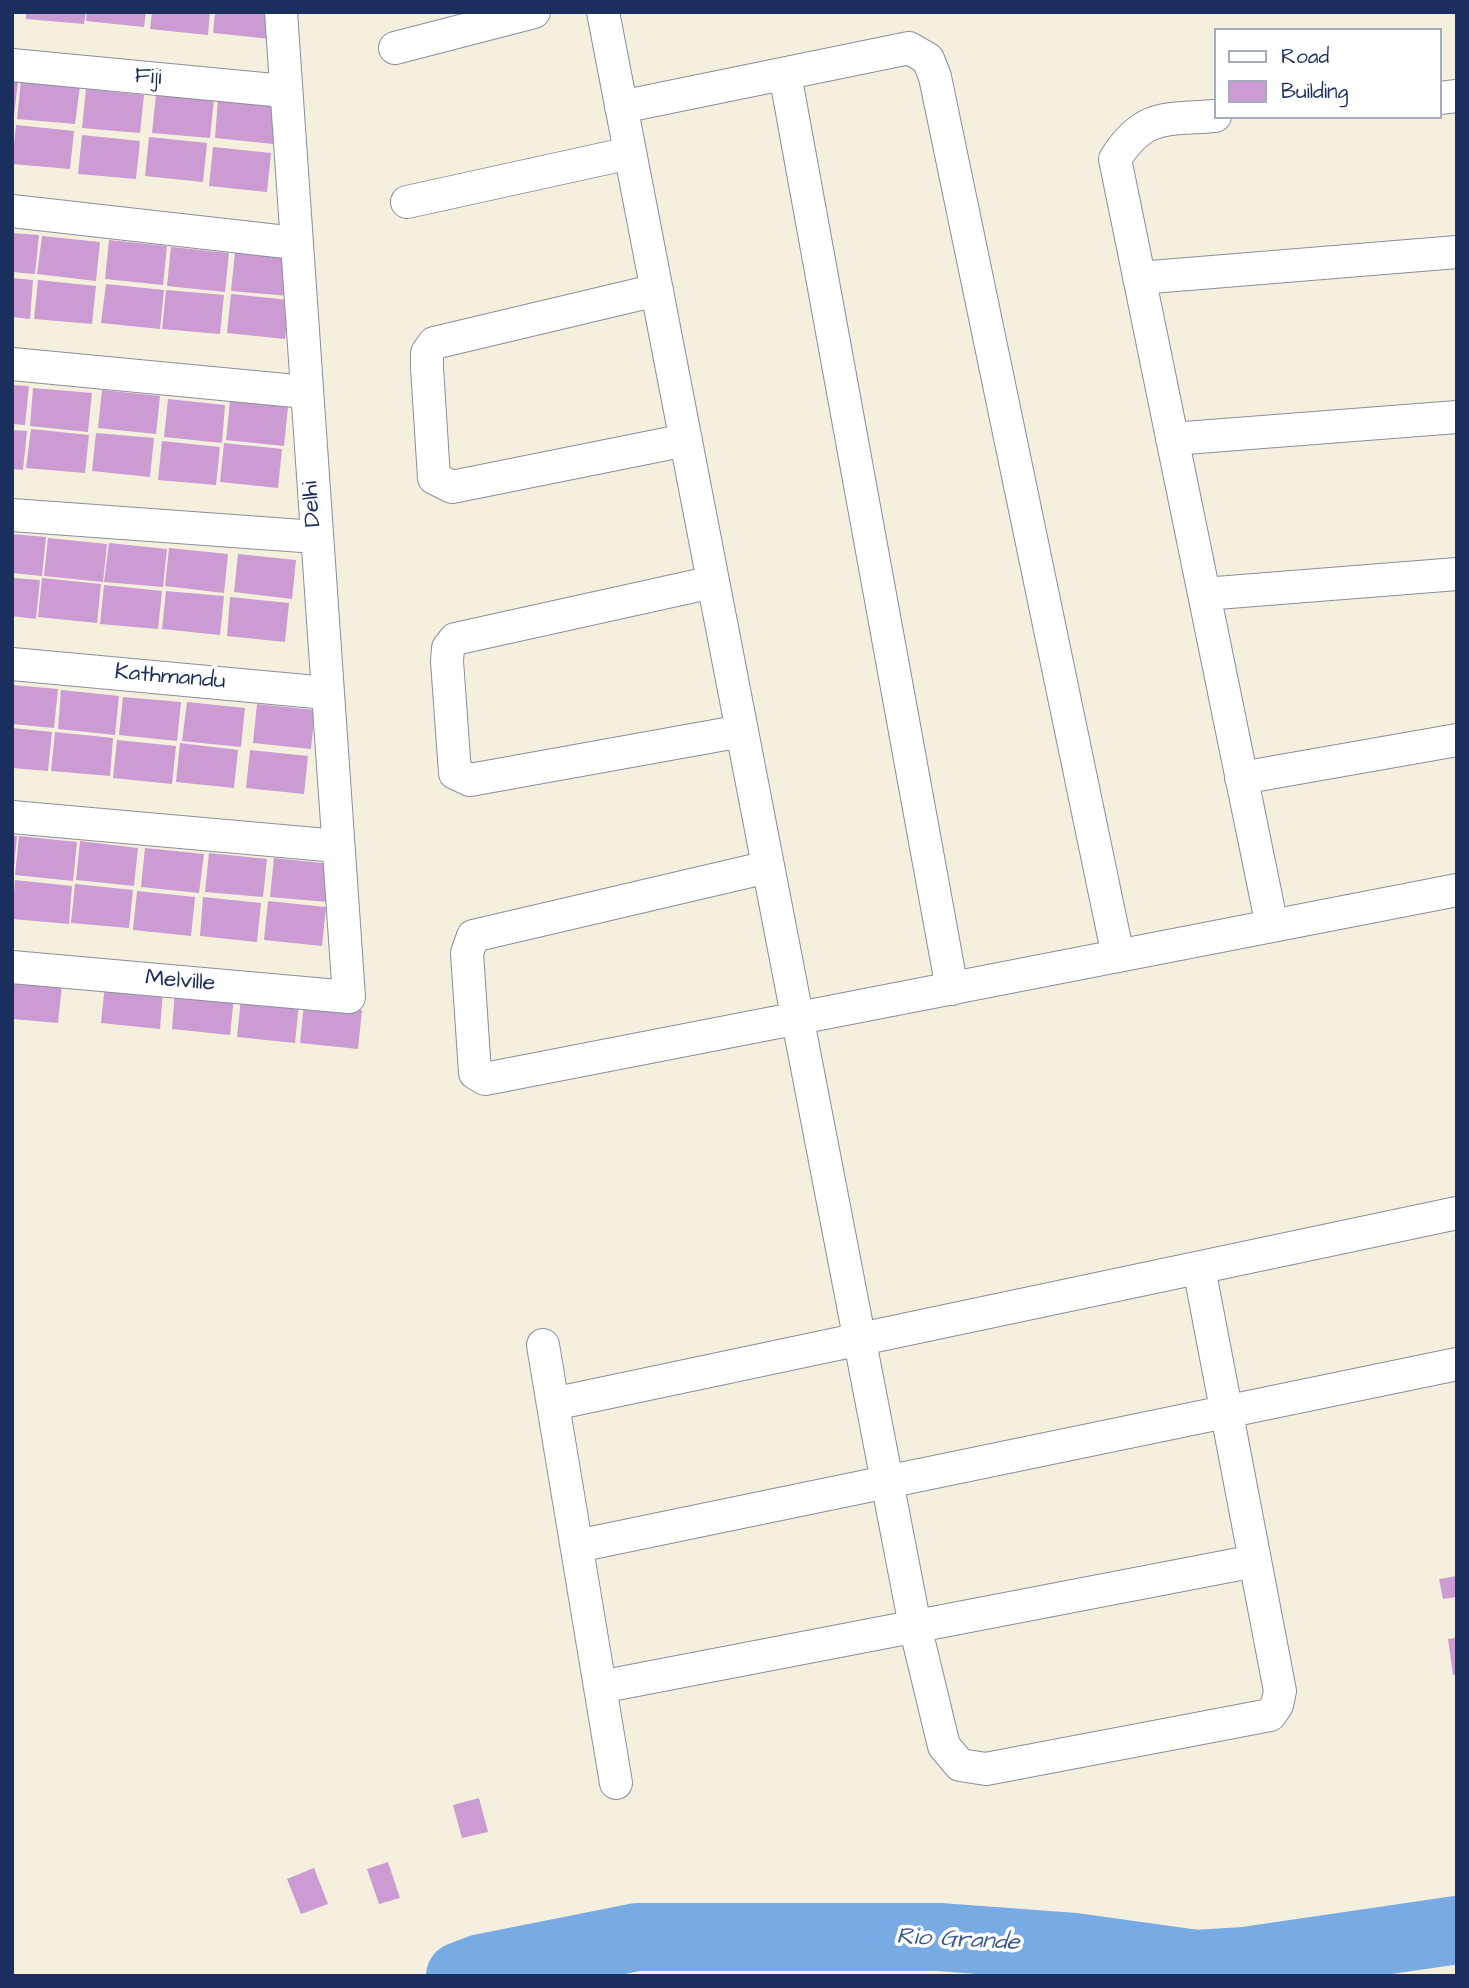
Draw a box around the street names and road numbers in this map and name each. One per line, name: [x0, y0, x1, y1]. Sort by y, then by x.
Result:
street label: Fiji: [133, 63, 163, 93]
street label: Delhi: [298, 480, 328, 528]
street label: Kathmandu: [114, 659, 226, 697]
street label: Melville: [144, 965, 216, 999]

